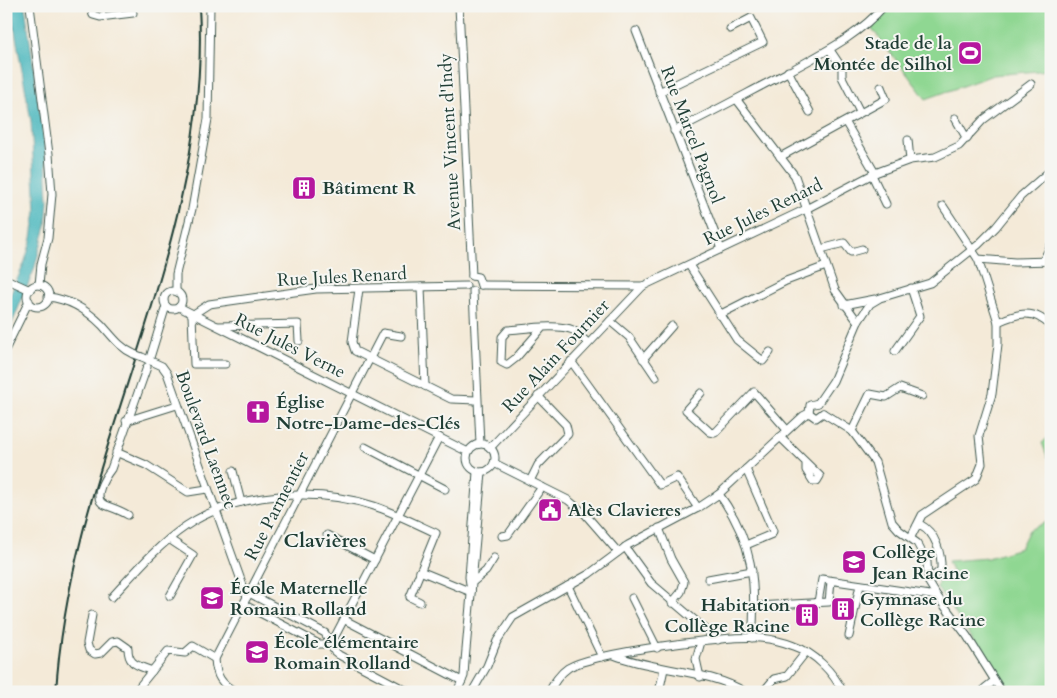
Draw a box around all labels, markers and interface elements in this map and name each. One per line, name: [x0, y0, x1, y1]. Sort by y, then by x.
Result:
place label: Stade de la Montée de Silhol: [813, 31, 952, 77]
sports icon: Stade de la Montée de Silhol: [957, 40, 983, 66]
street label: Avenue Vincent d'Indy: [433, 52, 467, 232]
street label: Rue Marcel Pagnol: [654, 63, 730, 208]
street label: Rue Jules Renard: [699, 172, 827, 252]
building icon: Bâtiment R: [291, 175, 317, 201]
place label: Bâtiment R: [322, 176, 417, 201]
street label: Rue Jules Renard: [277, 261, 408, 293]
street label: Rue Alain Fournier: [497, 293, 616, 418]
street label: Rue Jules Verne: [230, 307, 350, 385]
street label: Boulevard Laennec: [169, 367, 243, 513]
place label: Église Notre-Dame-des-Clés: [276, 390, 460, 436]
church icon: Église Notre-Dame-des-Clés: [245, 399, 271, 425]
street label: Rue Parmentier: [239, 447, 315, 565]
public building icon: Alès Clavieres: [537, 497, 563, 523]
place label: Alès Clavieres: [568, 498, 681, 523]
district label: Clavières: [284, 527, 366, 554]
place label: Collège Jean Racine: [869, 540, 969, 586]
school or university icon: Collège Jean Racine: [841, 549, 867, 575]
place label: École Maternelle Romain Rolland: [230, 576, 368, 622]
school or university icon: École Maternelle Romain Rolland: [199, 585, 225, 611]
place label: Gymnase du Collège Racine: [860, 587, 986, 633]
place label: Habitation Collège Racine: [665, 593, 790, 639]
building icon: Gymnase du Collège Racine: [830, 596, 856, 622]
building icon: Habitation Collège Racine: [794, 602, 820, 628]
place label: École élémentaire Romain Rolland: [274, 630, 419, 676]
school or university icon: École élémentaire Romain Rolland: [244, 639, 270, 665]

